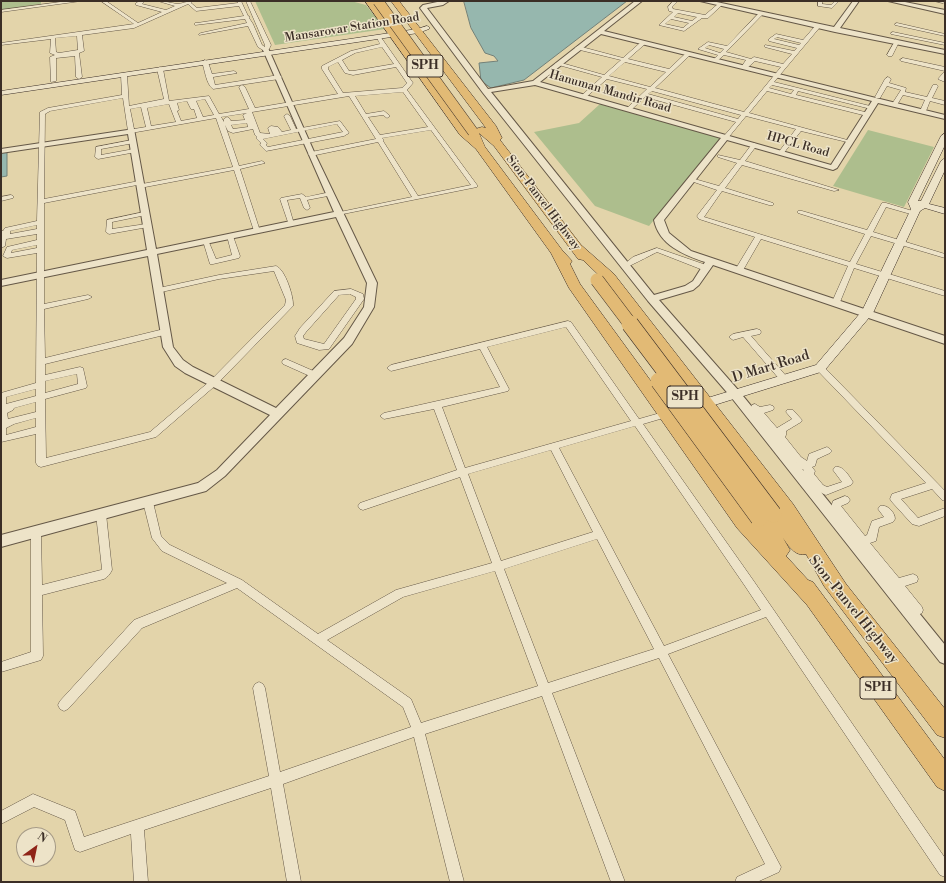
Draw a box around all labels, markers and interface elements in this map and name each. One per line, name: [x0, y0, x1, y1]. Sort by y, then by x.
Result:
street label: Mansarovar Station Road: [284, 10, 420, 46]
road number: SPH: [407, 55, 443, 77]
street label: Hanuman Mandir Road: [547, 68, 673, 116]
street label: HPCL Road: [765, 129, 831, 161]
street label: Sion-Panvel Highway: [503, 153, 583, 253]
street label: D Mart Road: [730, 347, 812, 387]
road number: SPH: [667, 386, 703, 408]
street label: Sion-Panvel Highway: [804, 553, 902, 667]
road number: SPH: [860, 677, 896, 699]
north arrow: [16, 827, 56, 867]
text: N: [35, 830, 49, 846]

